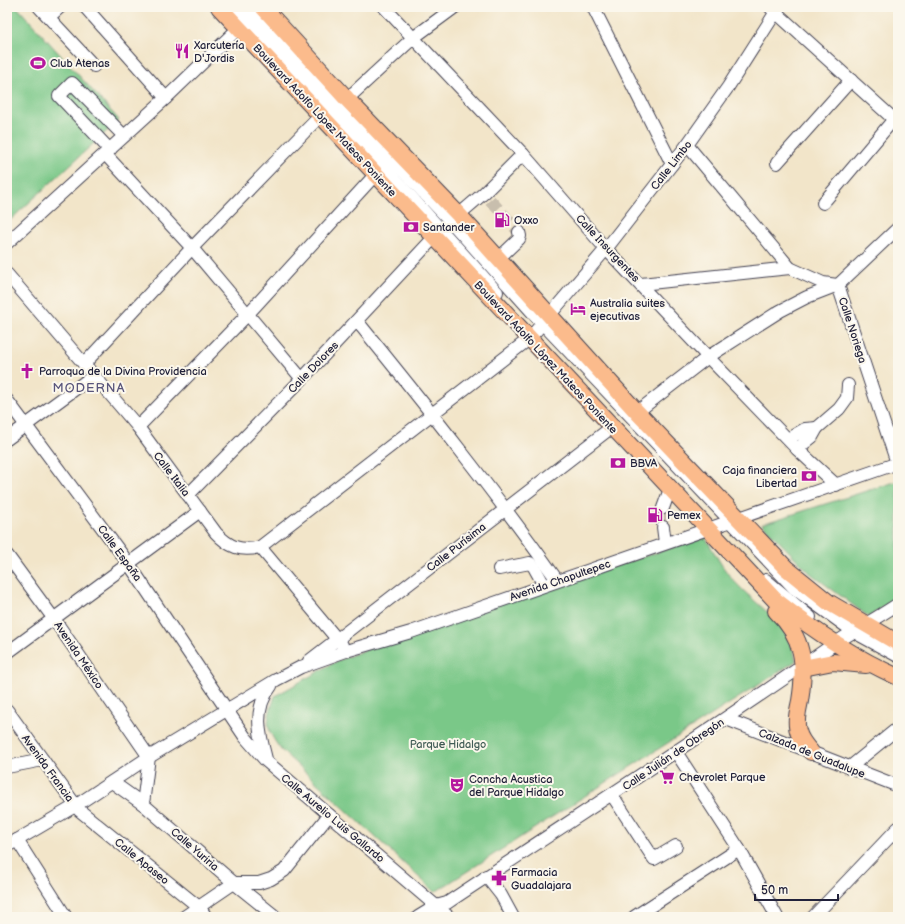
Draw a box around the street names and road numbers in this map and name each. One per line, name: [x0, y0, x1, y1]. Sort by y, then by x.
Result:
street label: Boulevard Adolfo López Mateos Poniente: [250, 41, 399, 200]
street label: Calle Limbo: [648, 138, 695, 193]
street label: Calle Insurgentes: [573, 212, 643, 285]
street label: Boulevard Adolfo López Mateos Poniente: [471, 278, 620, 437]
street label: Calle Noriega: [836, 296, 869, 365]
street label: Calle Dolores: [285, 338, 342, 396]
street label: Calle Italia: [151, 449, 193, 499]
street label: Calle Purísima: [424, 520, 488, 574]
street label: Calle España: [95, 523, 144, 584]
street label: Avenida Chapultepec: [508, 557, 612, 604]
street label: Avenida México: [51, 619, 106, 691]
street label: Calle Julián de Obregón: [620, 716, 726, 793]
street label: Calzada de Guadalupe: [757, 726, 867, 781]
street label: Avenida Francia: [19, 732, 76, 804]
street label: Calle Aurelio Luis Gallardo: [278, 771, 387, 865]
street label: Calle Yuriria: [168, 825, 221, 874]
street label: Calle Apaseo: [112, 836, 171, 887]

